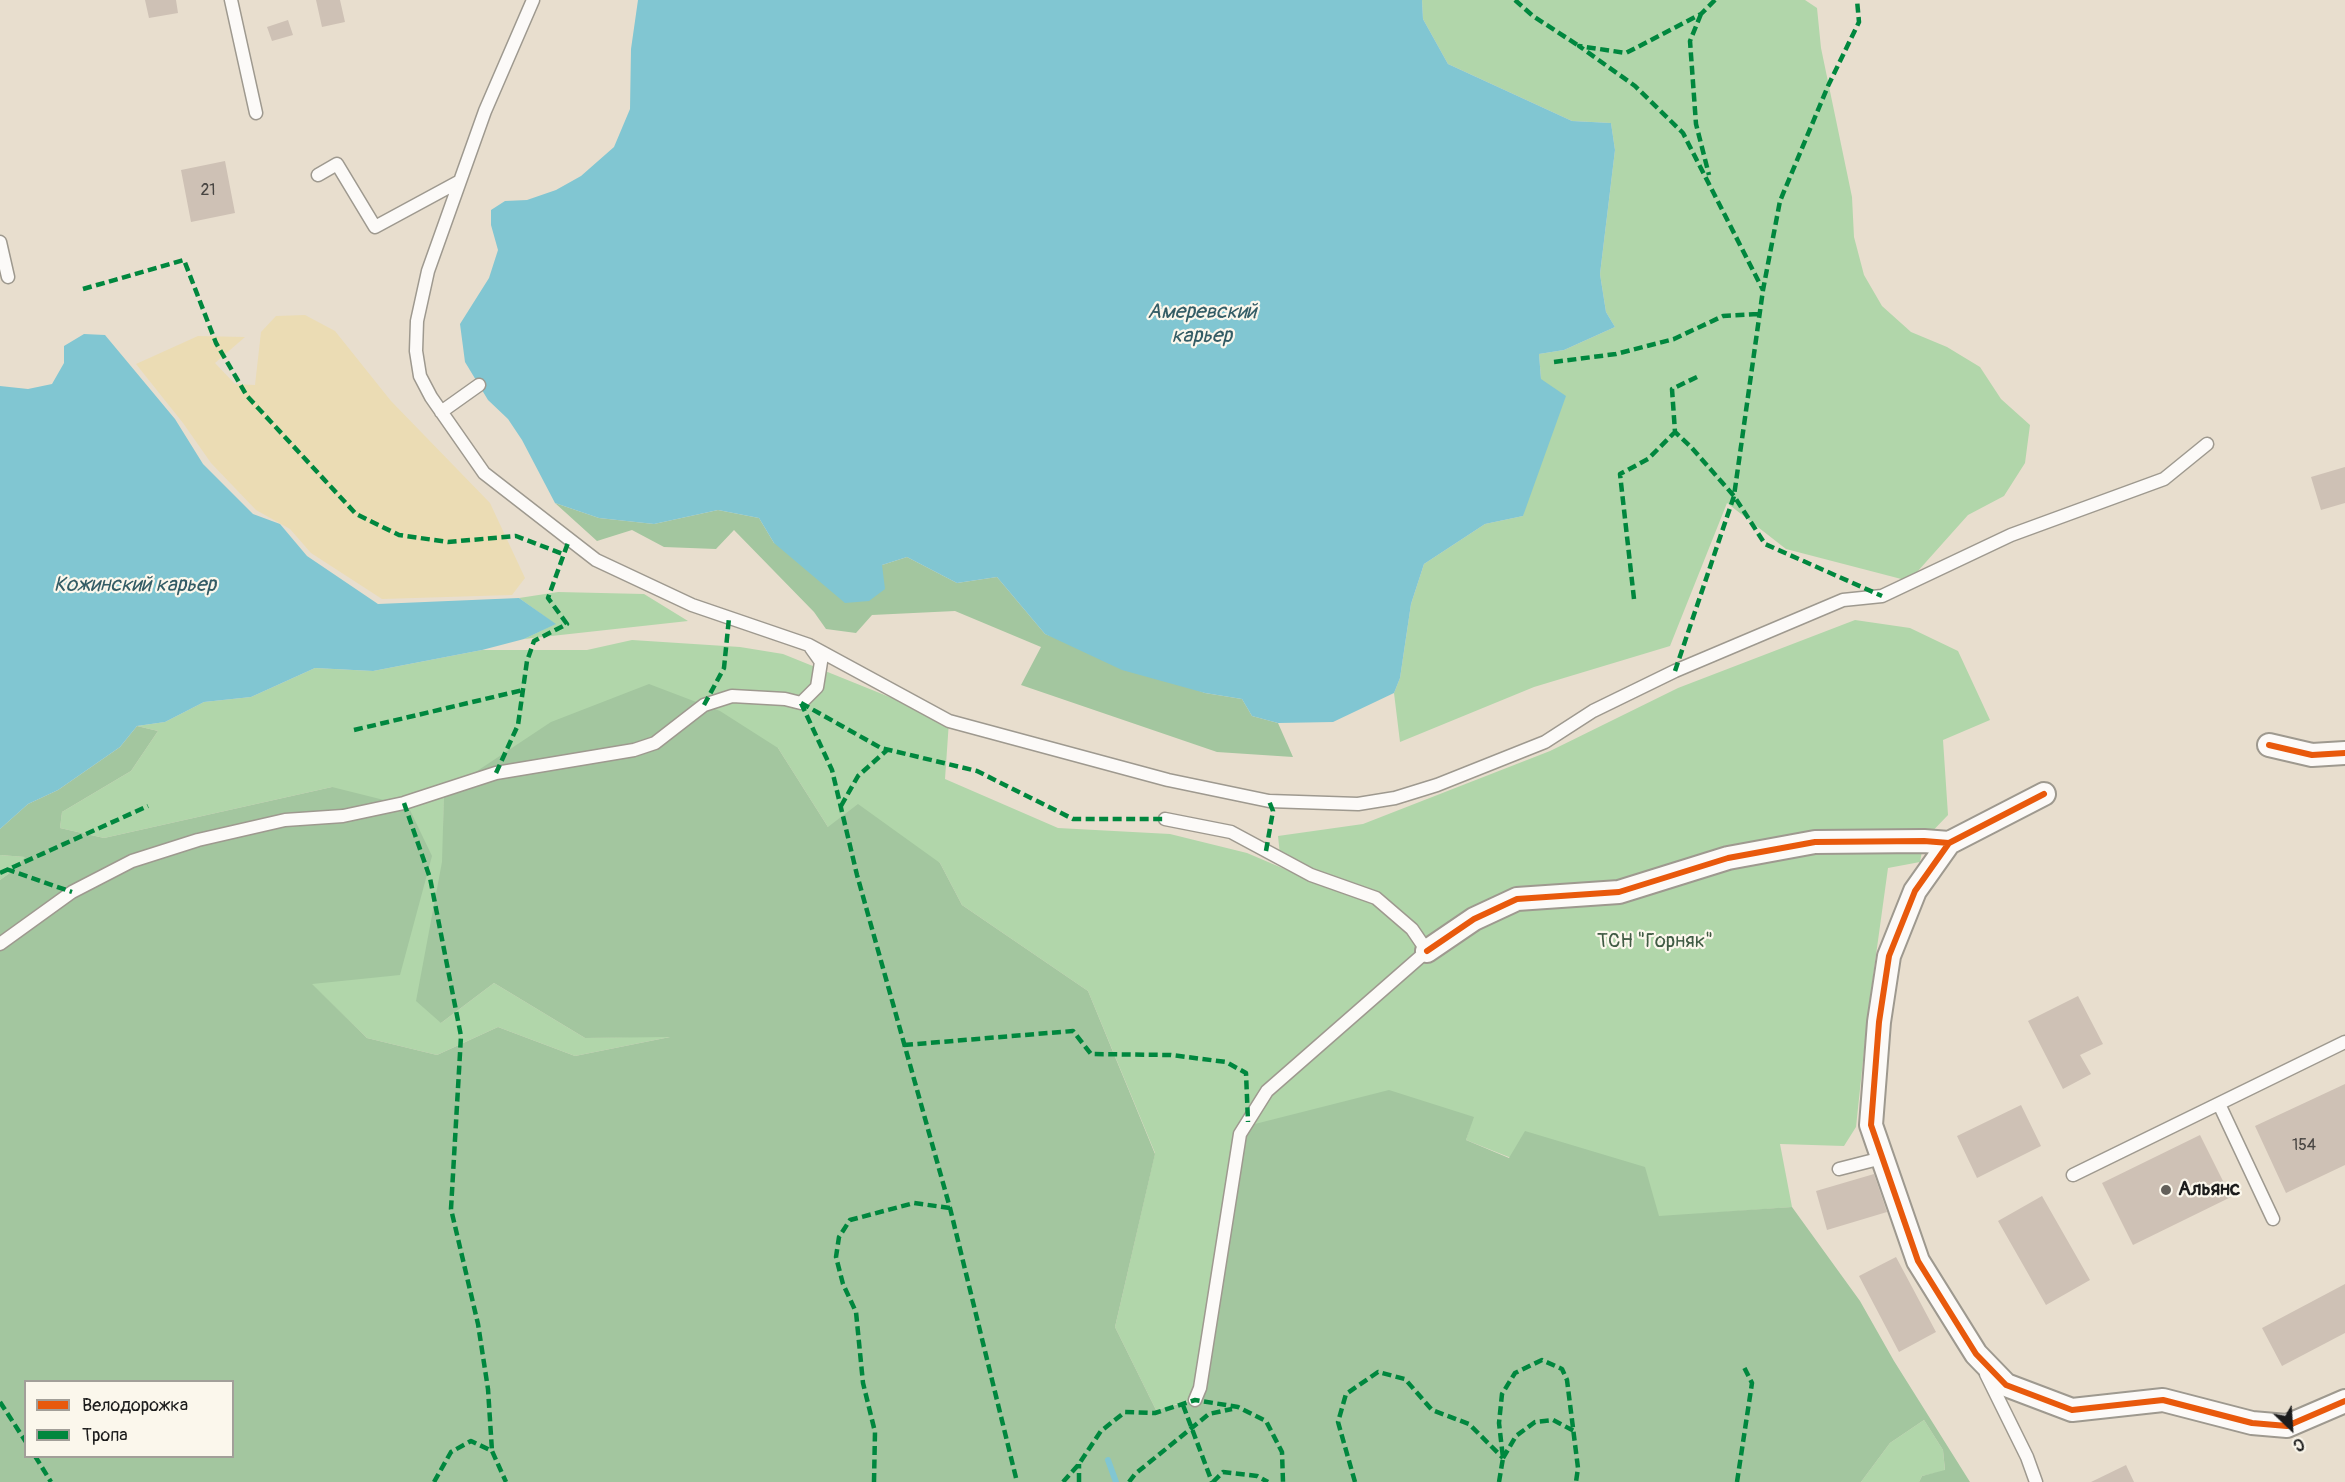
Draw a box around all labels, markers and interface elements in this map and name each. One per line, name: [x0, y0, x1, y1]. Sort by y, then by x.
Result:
house number: 21: [200, 181, 216, 201]
water label: Амеревский карьер: [1147, 300, 1257, 350]
water label: Кожинский карьер: [54, 573, 216, 599]
park label: ТСН "Горняк": [1597, 930, 1713, 954]
house number: 154: [2292, 1136, 2316, 1156]
place label: Альянс: [2178, 1178, 2240, 1202]
marker: Альянс: [2159, 1183, 2173, 1197]
legend: [24, 1380, 234, 1458]
text: Велодорожка: [82, 1394, 188, 1417]
north arrow: [2261, 1398, 2321, 1458]
text: Тропа: [82, 1424, 128, 1447]
text: С: [2290, 1433, 2307, 1455]

